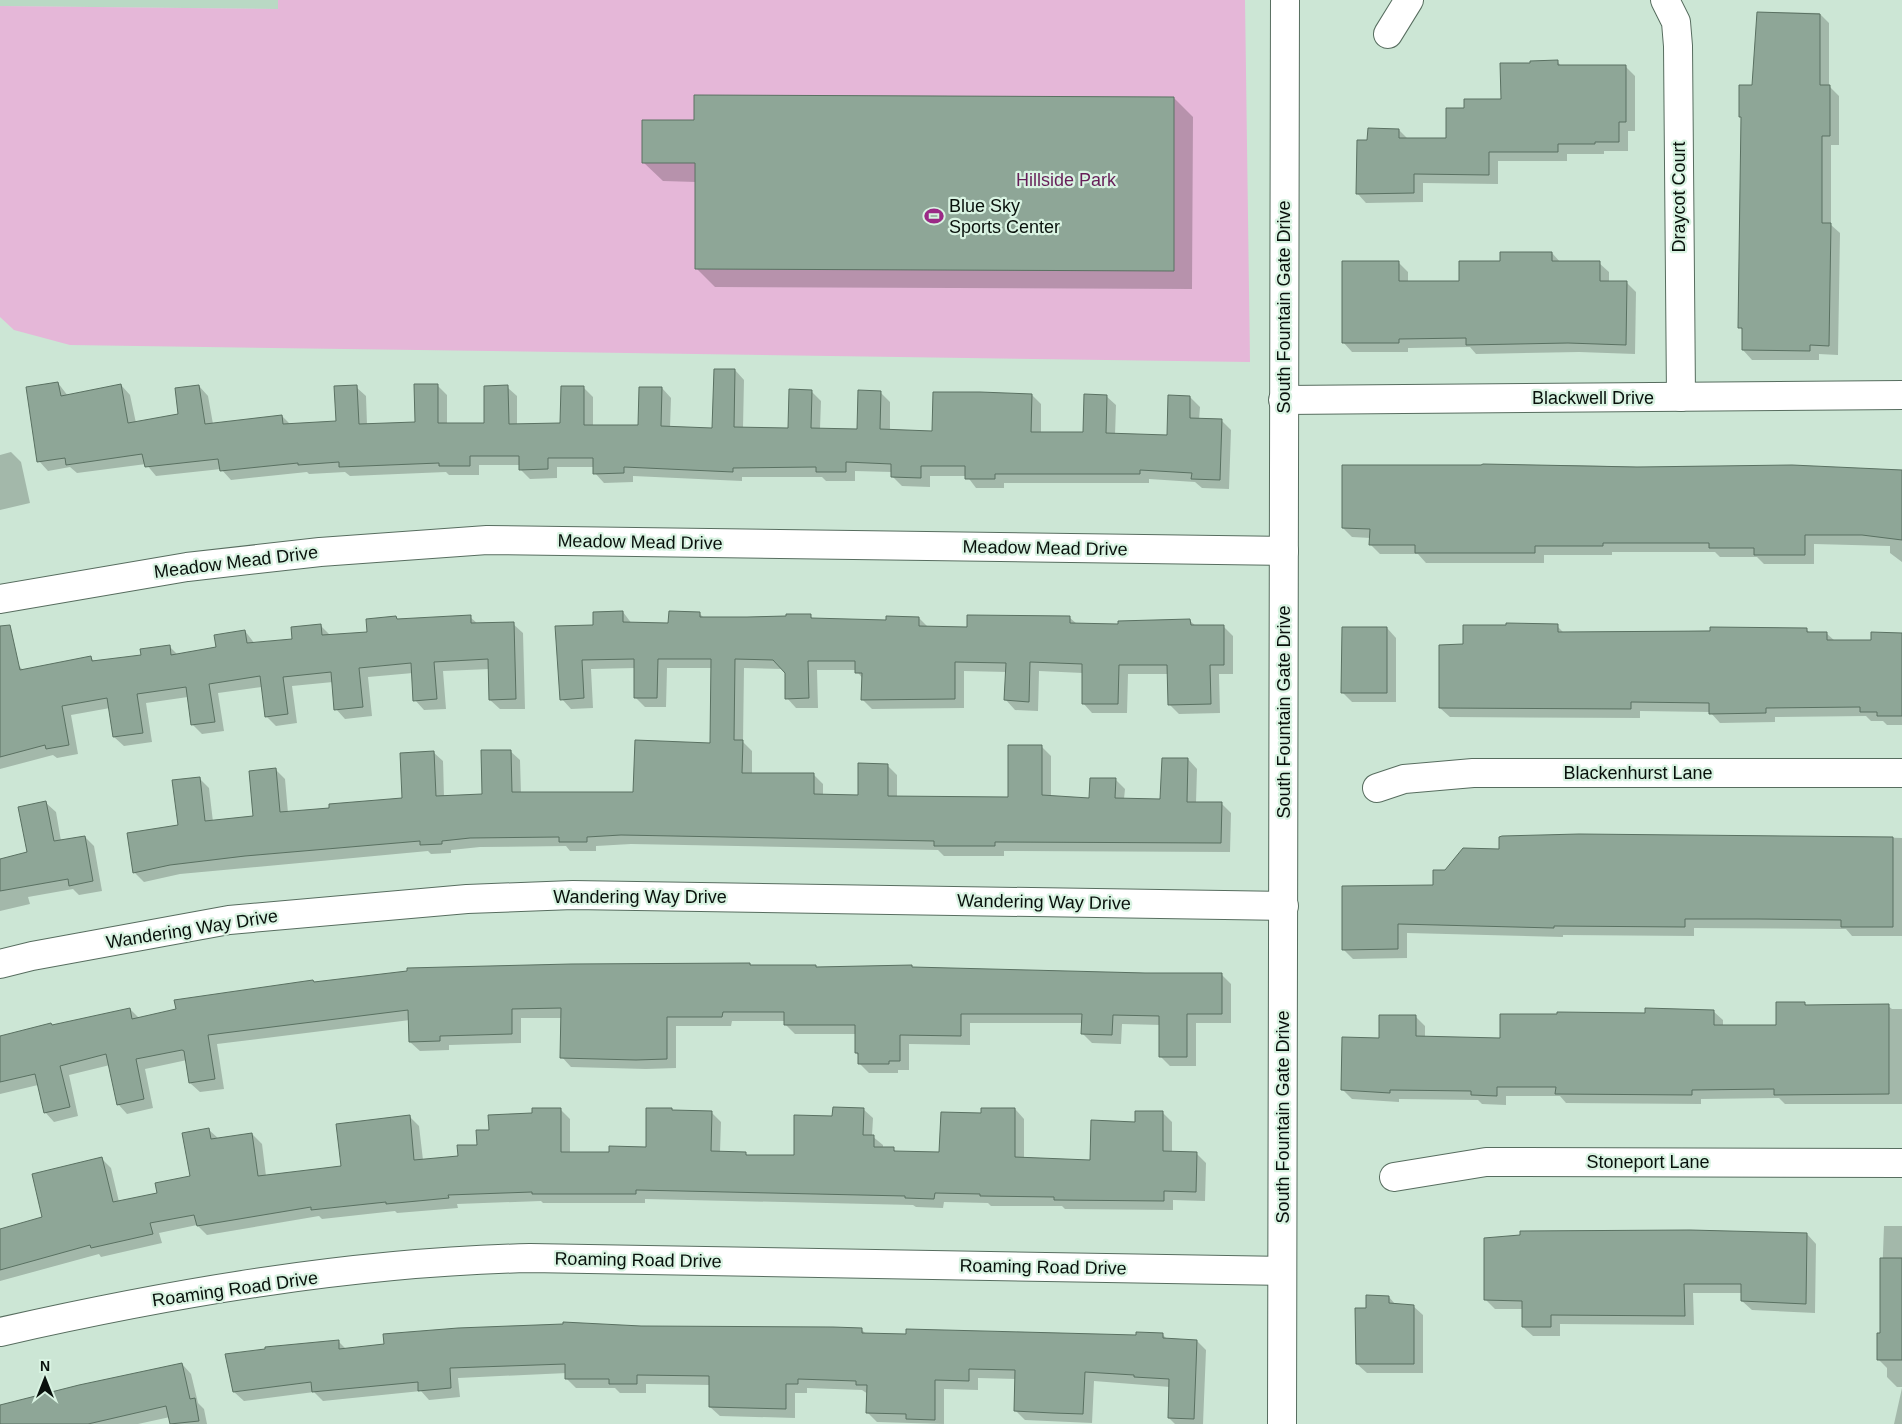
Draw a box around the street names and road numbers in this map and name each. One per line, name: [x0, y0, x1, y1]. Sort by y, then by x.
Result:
street label: Draycot Court: [1669, 141, 1689, 253]
street label: South Fountain Gate Drive: [1274, 200, 1294, 414]
street label: Blackwell Drive: [1532, 388, 1654, 408]
street label: Meadow Mead Drive: [557, 531, 723, 553]
street label: Meadow Mead Drive: [962, 537, 1128, 559]
street label: Meadow Mead Drive: [153, 542, 319, 582]
street label: South Fountain Gate Drive: [1274, 605, 1294, 819]
street label: Blackenhurst Lane: [1563, 763, 1713, 783]
street label: Wandering Way Drive: [553, 887, 727, 907]
street label: Wandering Way Drive: [957, 890, 1131, 914]
street label: Wandering Way Drive: [105, 906, 279, 952]
street label: South Fountain Gate Drive: [1273, 1010, 1293, 1224]
street label: Stoneport Lane: [1586, 1152, 1710, 1172]
street label: Roaming Road Drive: [554, 1249, 722, 1271]
street label: Roaming Road Drive: [959, 1256, 1127, 1278]
street label: Roaming Road Drive: [151, 1267, 319, 1311]

